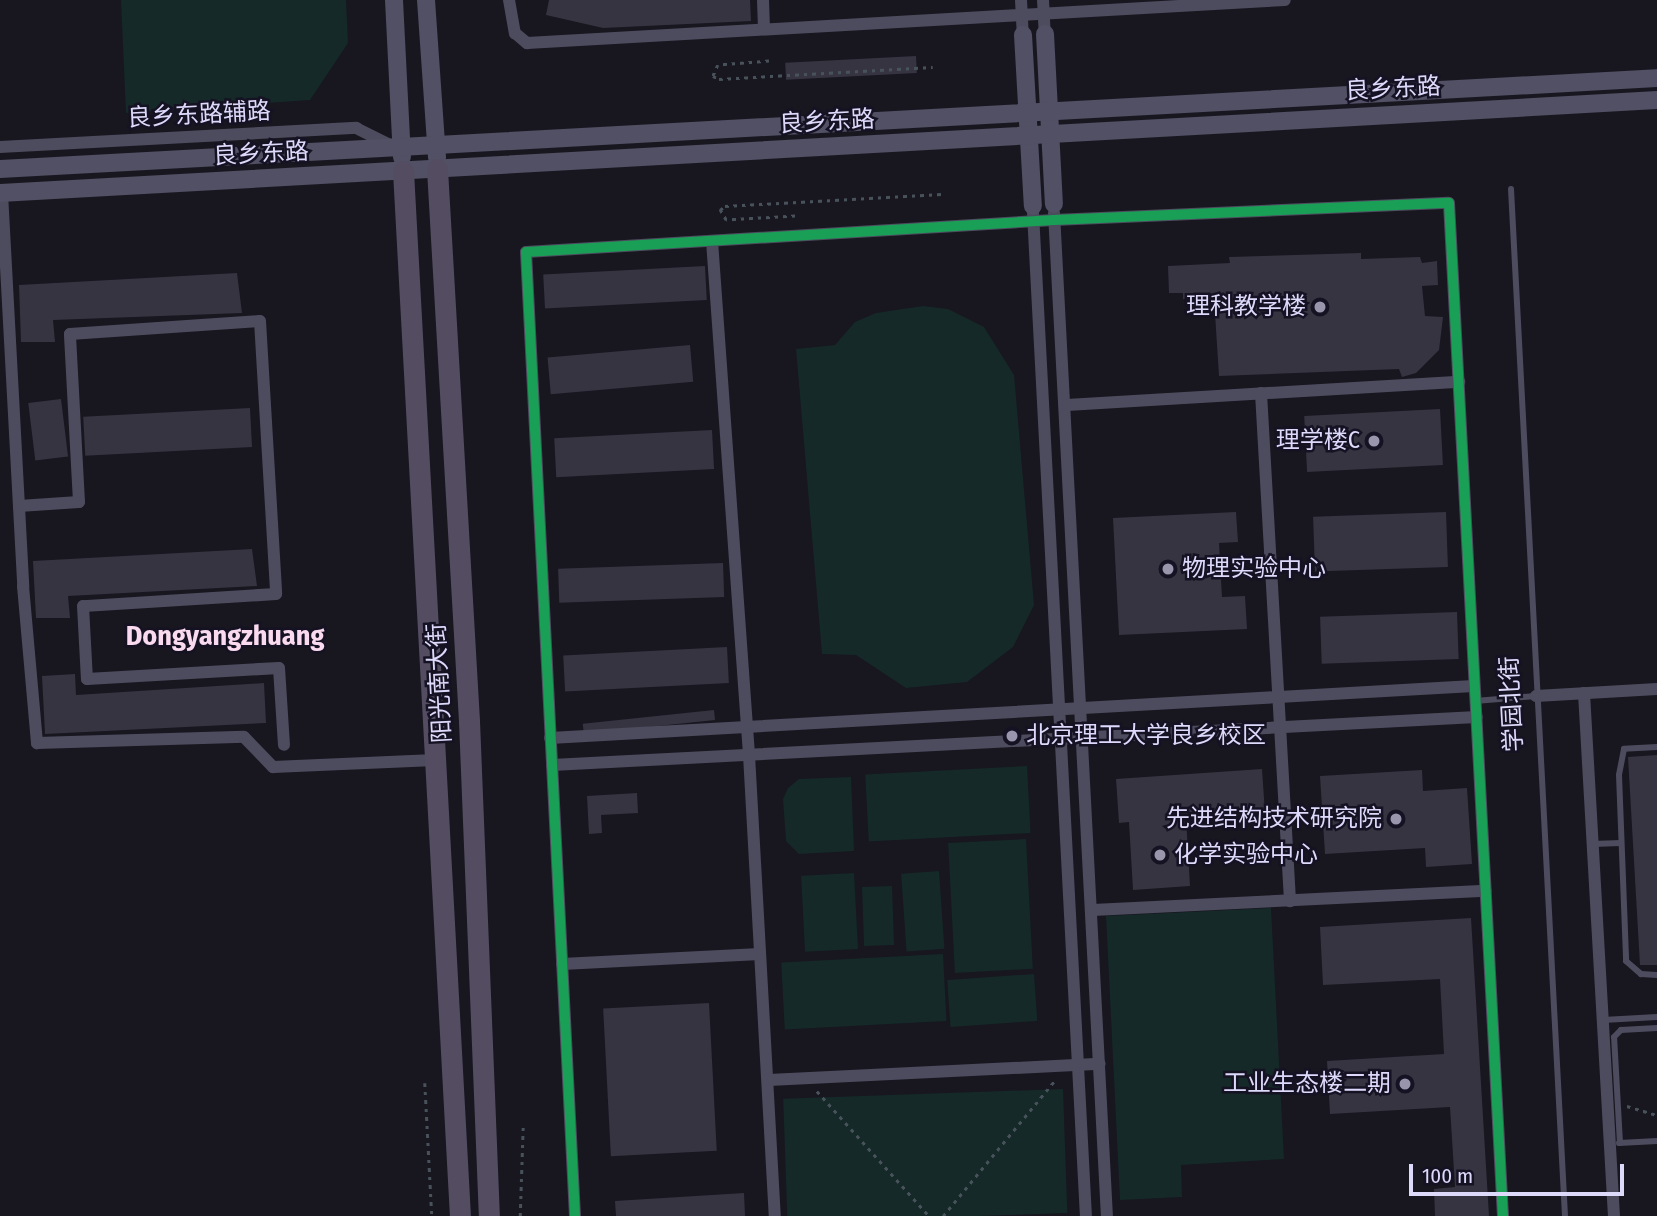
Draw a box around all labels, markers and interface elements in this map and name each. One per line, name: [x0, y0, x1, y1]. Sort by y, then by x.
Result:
street label: 良乡东路: [1344, 72, 1442, 106]
street label: 良乡东路辅路: [126, 97, 272, 133]
street label: 良乡东路: [778, 105, 876, 139]
street label: 良乡东路: [212, 137, 310, 171]
place label: 理科教学楼: [1186, 293, 1306, 321]
marker: 理科教学楼: [1312, 299, 1328, 315]
place label: 理学楼C: [1276, 427, 1360, 455]
marker: 理学楼C: [1366, 433, 1382, 449]
place label: 物理实验中心: [1182, 555, 1326, 583]
marker: 物理实验中心: [1160, 561, 1176, 577]
district label: Dongyangzhuang: [126, 619, 324, 653]
street label: 阳光南大街: [422, 622, 458, 744]
street label: 学园北街: [1495, 655, 1529, 753]
place label: 北京理工大学良乡校区: [1026, 722, 1266, 750]
marker: 北京理工大学良乡校区: [1004, 728, 1020, 744]
place label: 先进结构技术研究院: [1166, 805, 1382, 833]
marker: 先进结构技术研究院: [1388, 811, 1404, 827]
place label: 化学实验中心: [1174, 841, 1318, 869]
marker: 化学实验中心: [1152, 847, 1168, 863]
place label: 工业生态楼二期: [1223, 1070, 1391, 1098]
marker: 工业生态楼二期: [1397, 1076, 1413, 1092]
scale bar: [1412, 1150, 1627, 1194]
text: 100 m: [1422, 1163, 1473, 1189]

